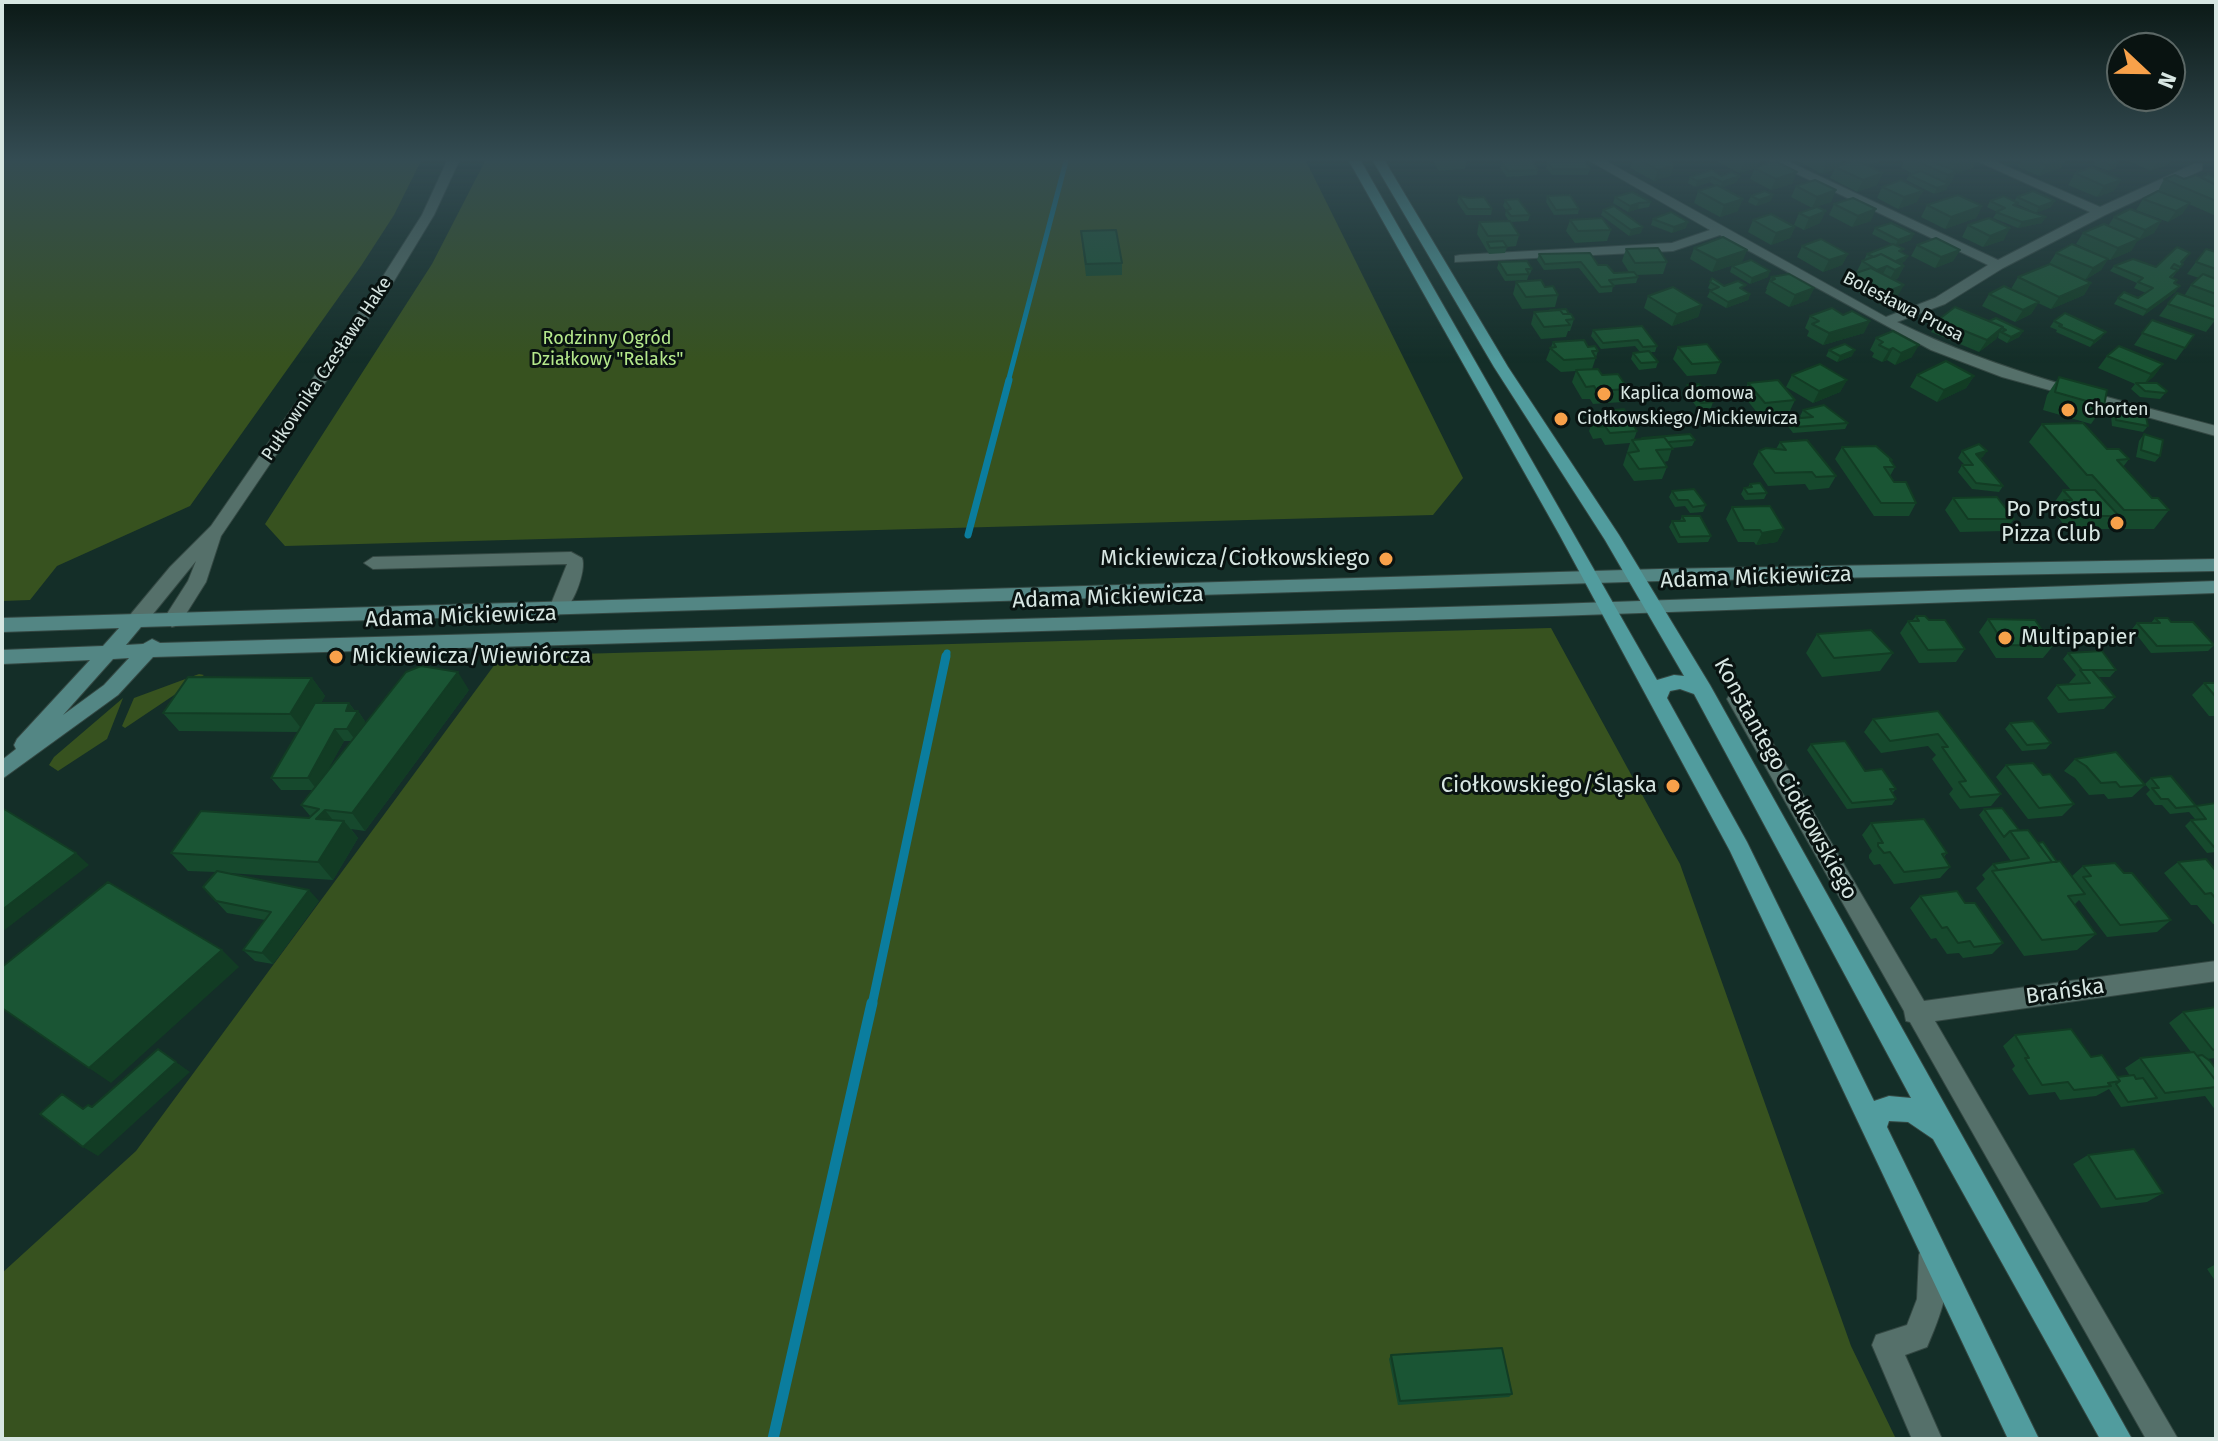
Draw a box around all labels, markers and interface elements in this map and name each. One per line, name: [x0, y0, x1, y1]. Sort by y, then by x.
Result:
north arrow: [2106, 32, 2186, 112]
text: N: [2152, 69, 2182, 92]
street label: Bolesława Prusa: [1839, 267, 1967, 347]
street label: Pułkownika Czesława Hake: [257, 273, 397, 465]
park label: Rodzinny Ogród Działkowy "Relaks": [531, 328, 683, 370]
place label: Kaplica domowa: [1620, 383, 1754, 405]
marker: Kaplica domowa: [1595, 385, 1613, 403]
place label: Chorten: [2084, 399, 2148, 421]
marker: Chorten: [2059, 401, 2077, 419]
place label: Ciołkowskiego/Mickiewicza: [1577, 408, 1798, 430]
marker: Ciołkowskiego/Mickiewicza: [1552, 410, 1570, 428]
place label: Po Prostu Pizza Club: [2001, 497, 2101, 548]
marker: Po Prostu Pizza Club: [2108, 514, 2126, 532]
place label: Mickiewicza/Ciołkowskiego: [1100, 546, 1370, 572]
marker: Mickiewicza/Ciołkowskiego: [1377, 550, 1395, 568]
street label: Adama Mickiewicza: [1660, 561, 1852, 595]
street label: Adama Mickiewicza: [1012, 581, 1204, 615]
street label: Adama Mickiewicza: [365, 600, 557, 634]
place label: Multipapier: [2021, 625, 2136, 651]
marker: Multipapier: [1996, 629, 2014, 647]
place label: Mickiewicza/Wiewiórcza: [352, 644, 591, 670]
marker: Mickiewicza/Wiewiórcza: [327, 648, 345, 666]
street label: Konstantego Ciołkowskiego: [1707, 654, 1863, 904]
place label: Ciołkowskiego/Śląska: [1441, 773, 1657, 799]
marker: Ciołkowskiego/Śląska: [1664, 777, 1682, 795]
street label: Brańska: [2024, 973, 2106, 1011]

